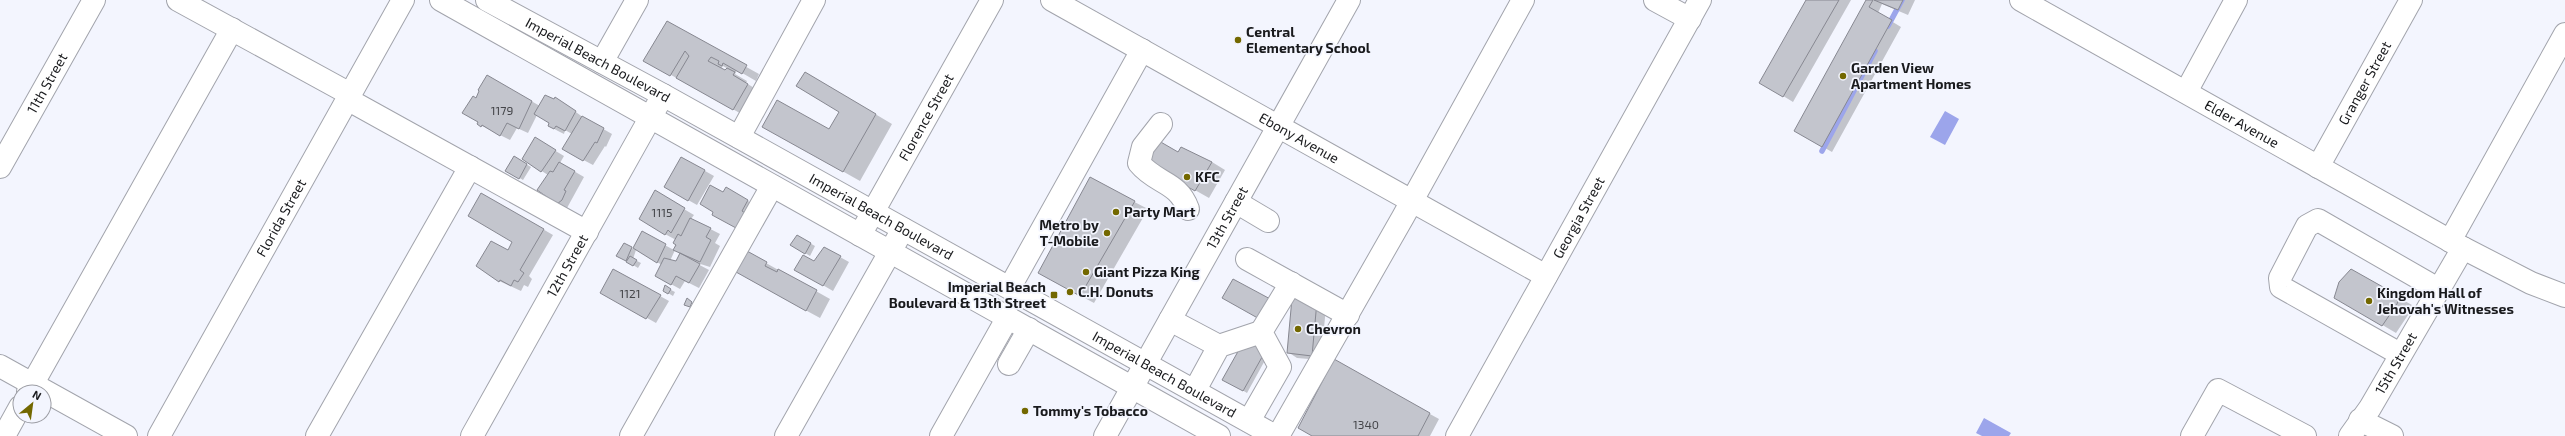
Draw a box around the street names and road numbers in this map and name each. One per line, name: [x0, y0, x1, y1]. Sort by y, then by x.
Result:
street label: Imperial Beach Boulevard: [523, 13, 674, 105]
street label: Granger Street: [2334, 38, 2394, 128]
street label: 11th Street: [23, 50, 70, 116]
street label: Florence Street: [894, 71, 957, 164]
street label: Elder Avenue: [2202, 96, 2282, 151]
street label: Ebony Avenue: [1256, 109, 1342, 167]
street label: Imperial Beach Boulevard: [807, 169, 957, 263]
street label: Georgia Street: [1549, 174, 1608, 261]
street label: Florida Street: [252, 176, 309, 260]
street label: 13th Street: [1202, 183, 1251, 252]
street label: 12th Street: [543, 231, 591, 300]
street label: Imperial Beach Boulevard: [1090, 327, 1240, 421]
street label: 15th Street: [2371, 329, 2420, 397]

